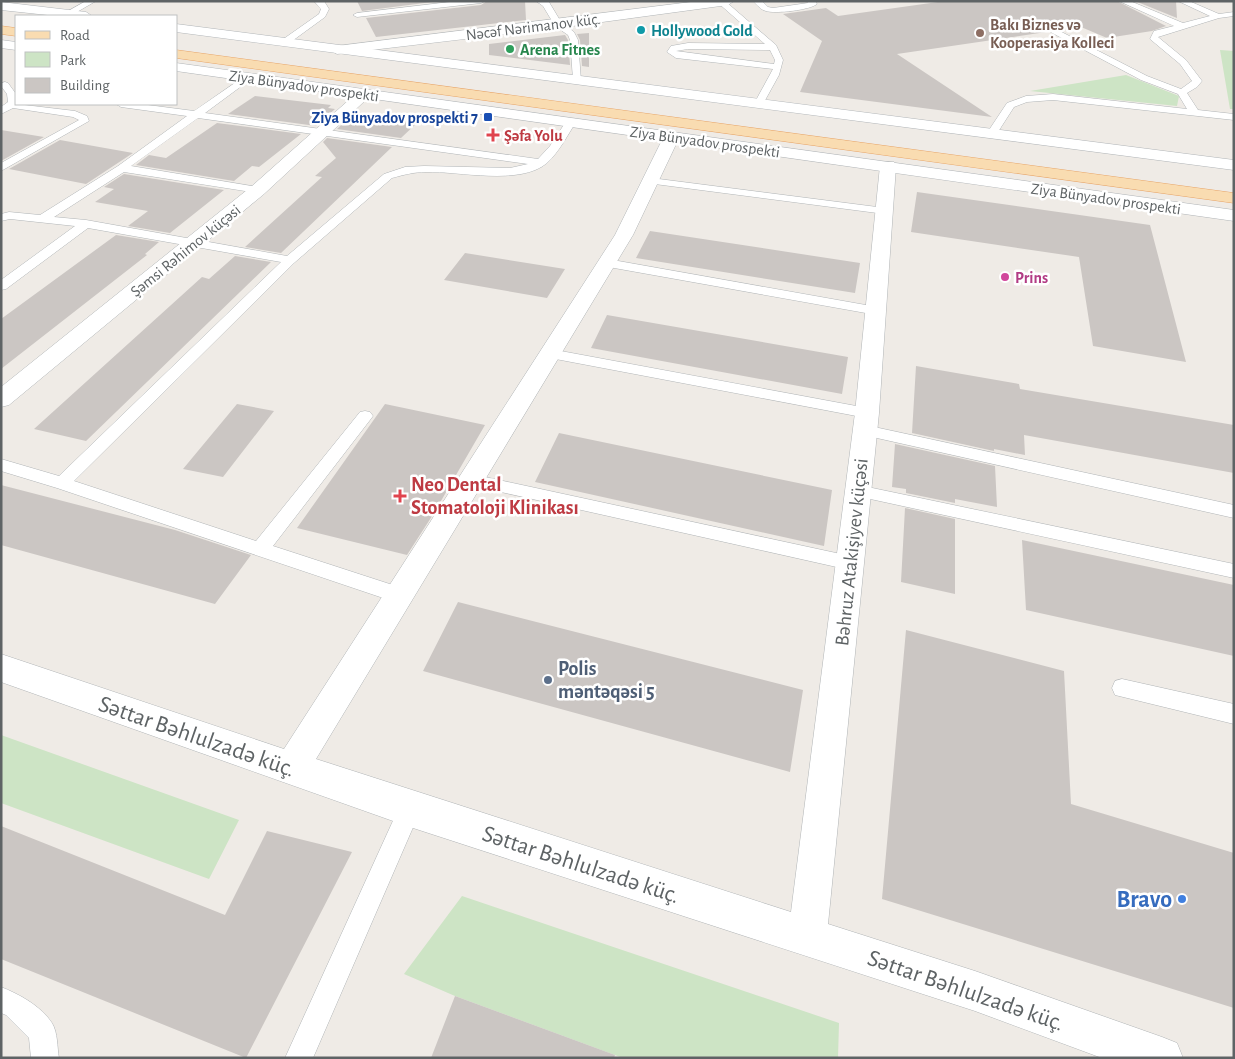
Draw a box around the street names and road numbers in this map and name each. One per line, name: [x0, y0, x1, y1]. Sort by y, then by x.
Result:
street label: Nəcəf Nərimanov küç.: [465, 11, 601, 43]
street label: Ziya Bünyadov prospekti: [228, 68, 380, 105]
street label: Ziya Bünyadov prospekti: [629, 124, 781, 161]
street label: Ziya Bünyadov prospekti: [1030, 181, 1182, 218]
street label: Şəmsi Rəhimov küçəsi: [128, 202, 244, 300]
street label: Bəhruz Atakişiyev küçəsi: [832, 457, 872, 647]
street label: Səttar Bəhlulzadə küç.: [95, 692, 298, 782]
street label: Səttar Bəhlulzadə küç.: [479, 822, 682, 908]
street label: Səttar Bəhlulzadə küç.: [864, 946, 1067, 1036]

